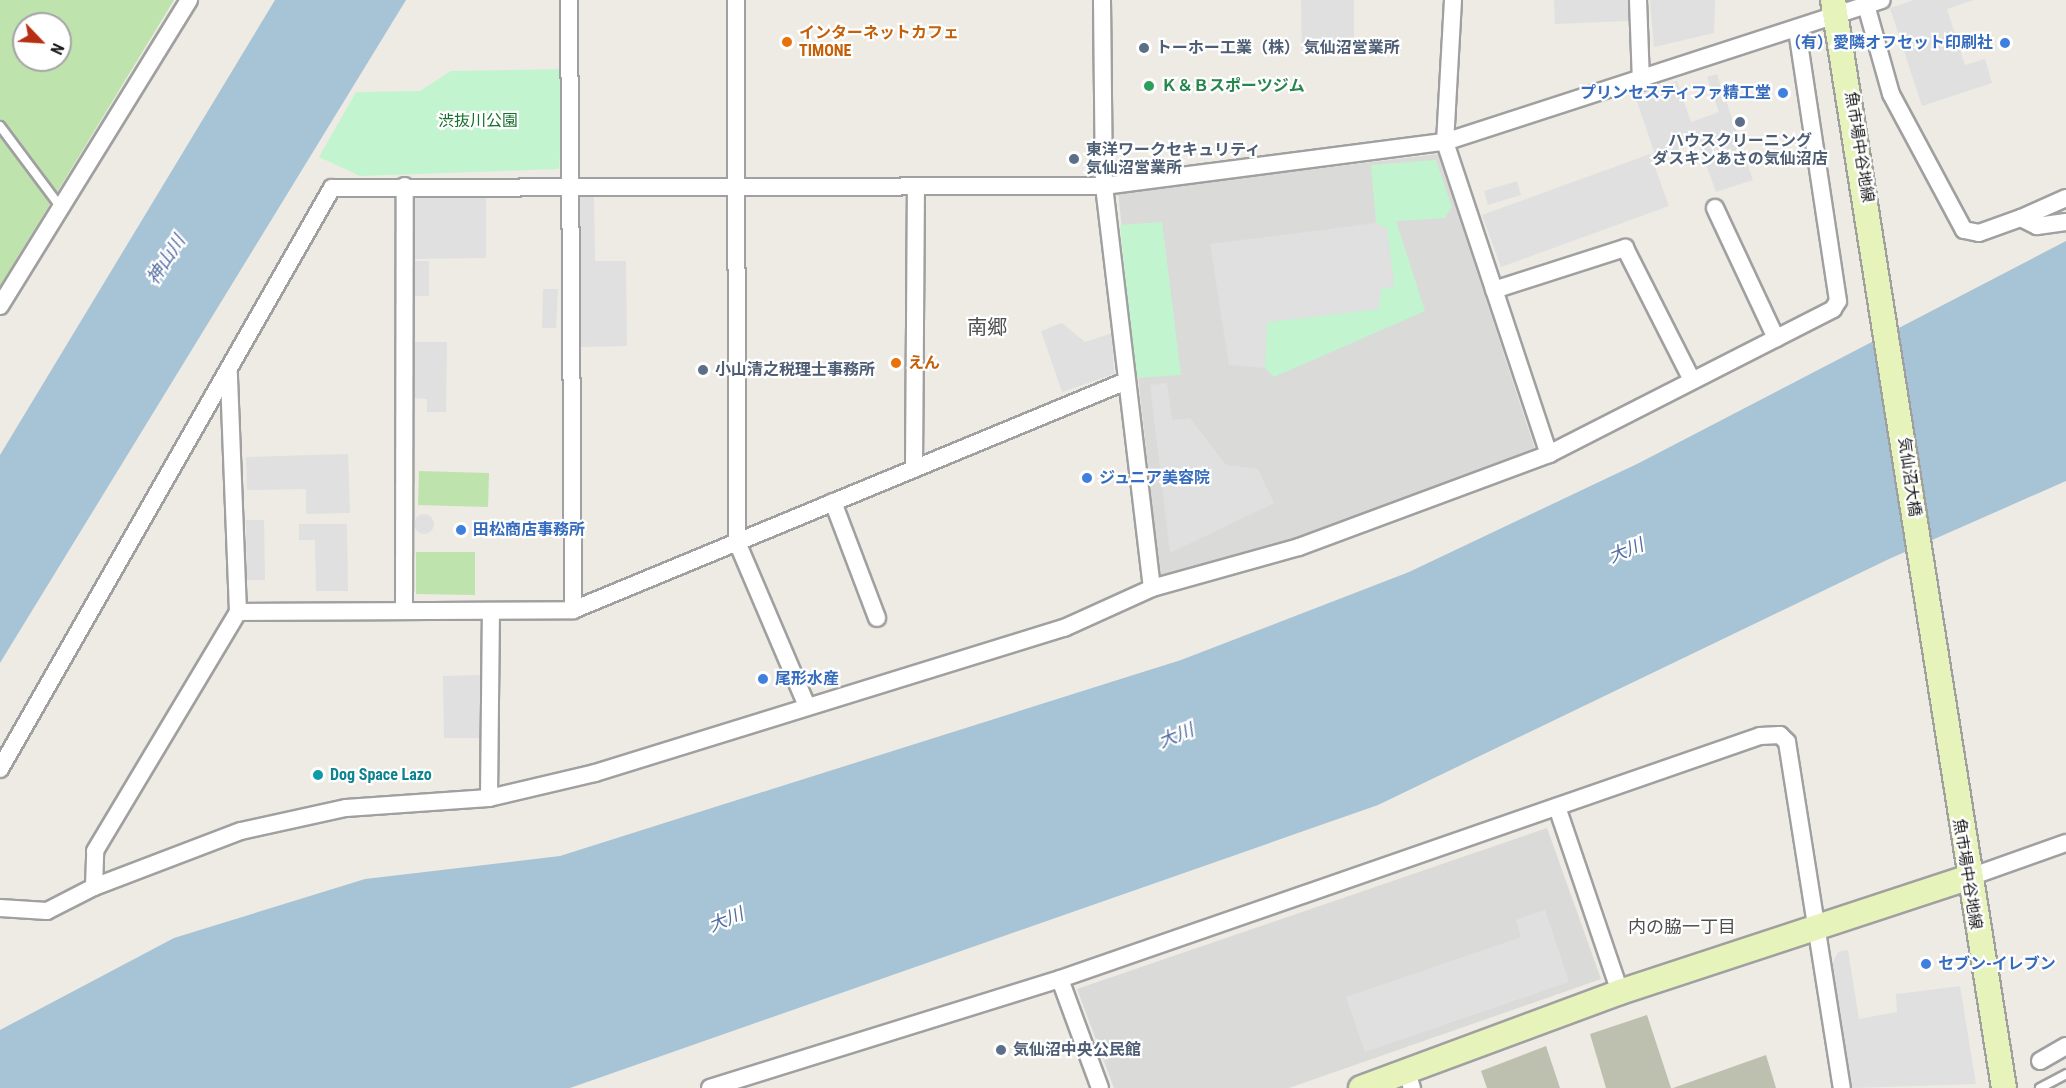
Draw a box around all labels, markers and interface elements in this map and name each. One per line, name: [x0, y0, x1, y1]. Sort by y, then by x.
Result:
north arrow: [12, 12, 72, 72]
place label: インターネットカフェ TIMONE: [799, 23, 959, 61]
place label: （有）愛隣オフセット印刷社: [1785, 33, 1993, 53]
marker: インターネットカフェ TIMONE: [780, 35, 794, 49]
marker: （有）愛隣オフセット印刷社: [1998, 36, 2012, 50]
place label: トーホー工業（株） 気仙沼営業所: [1156, 38, 1400, 58]
text: N: [46, 41, 68, 57]
marker: トーホー工業（株） 気仙沼営業所: [1137, 41, 1151, 55]
place label: Ｋ＆Ｂスポーツジム: [1161, 76, 1305, 96]
marker: Ｋ＆Ｂスポーツジム: [1142, 79, 1156, 93]
place label: プリンセスティファ精工堂: [1579, 83, 1771, 103]
marker: プリンセスティファ精工堂: [1776, 86, 1790, 100]
street label: 魚市場中谷地線: [1841, 90, 1877, 204]
park label: 渋抜川公園: [438, 111, 518, 131]
marker: ハウスクリーニング ダスキンあさの気仙沼店: [1733, 115, 1747, 129]
place label: ハウスクリーニング ダスキンあさの気仙沼店: [1652, 131, 1828, 169]
place label: 東洋ワークセキュリティ 気仙沼営業所: [1086, 140, 1262, 178]
marker: 東洋ワークセキュリティ 気仙沼営業所: [1067, 152, 1081, 166]
water label: 神山川: [142, 231, 190, 289]
district label: 南郷: [967, 315, 1007, 339]
place label: えん: [908, 353, 940, 373]
marker: えん: [889, 356, 903, 370]
place label: 小山清之税理士事務所: [715, 360, 875, 380]
marker: 小山清之税理士事務所: [696, 363, 710, 377]
street label: 気仙沼大橋: [1894, 436, 1924, 518]
place label: ジュニア美容院: [1099, 468, 1211, 488]
marker: ジュニア美容院: [1080, 471, 1094, 485]
place label: 田松商店事務所: [473, 520, 585, 540]
marker: 田松商店事務所: [454, 523, 468, 537]
water label: 大川: [1605, 534, 1647, 568]
place label: 尾形水産: [775, 669, 839, 689]
marker: 尾形水産: [756, 672, 770, 686]
water label: 大川: [1155, 719, 1197, 753]
place label: Dog Space Lazo: [330, 765, 432, 785]
marker: Dog Space Lazo: [311, 768, 325, 782]
street label: 魚市場中谷地線: [1949, 817, 1985, 931]
water label: 大川: [705, 903, 747, 937]
district label: 内の脇一丁目: [1628, 916, 1736, 938]
place label: セブン-イレブン: [1938, 954, 2056, 974]
marker: セブン-イレブン: [1919, 957, 1933, 971]
place label: 気仙沼中央公民館: [1013, 1040, 1141, 1060]
marker: 気仙沼中央公民館: [994, 1043, 1008, 1057]

